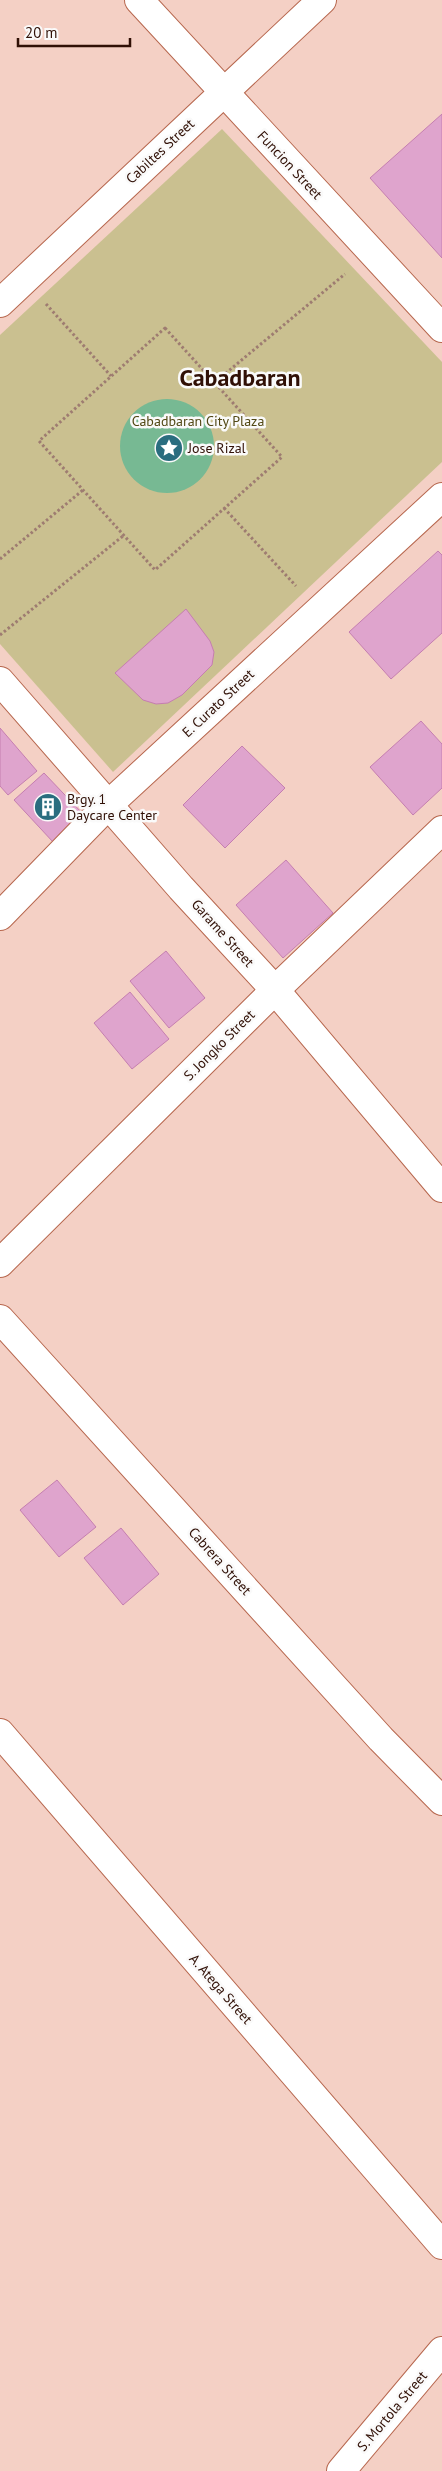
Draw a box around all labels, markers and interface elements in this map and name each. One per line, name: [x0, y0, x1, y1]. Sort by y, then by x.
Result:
scale bar: [18, 15, 130, 47]
text: 20 m: [25, 23, 58, 42]
street label: Cabiltes Street: [122, 115, 198, 187]
street label: Funcion Street: [254, 127, 326, 203]
district label: Cabadbaran: [180, 362, 300, 393]
park label: Cabadbaran City Plaza: [132, 412, 264, 430]
place icon: Jose Rizal: [154, 433, 184, 463]
place label: Jose Rizal: [187, 439, 246, 457]
street label: E. Curato Street: [178, 665, 258, 741]
place label: Brgy. 1 Daycare Center: [67, 790, 157, 824]
building icon: Brgy. 1 Daycare Center: [33, 792, 63, 822]
street label: Garame Street: [188, 895, 258, 971]
street label: S. Jongko Street: [180, 1005, 259, 1084]
street label: Cabrera Street: [185, 1523, 255, 1599]
street label: A. Atega Street: [186, 1950, 257, 2028]
street label: S. Mortola Street: [353, 2367, 431, 2455]

